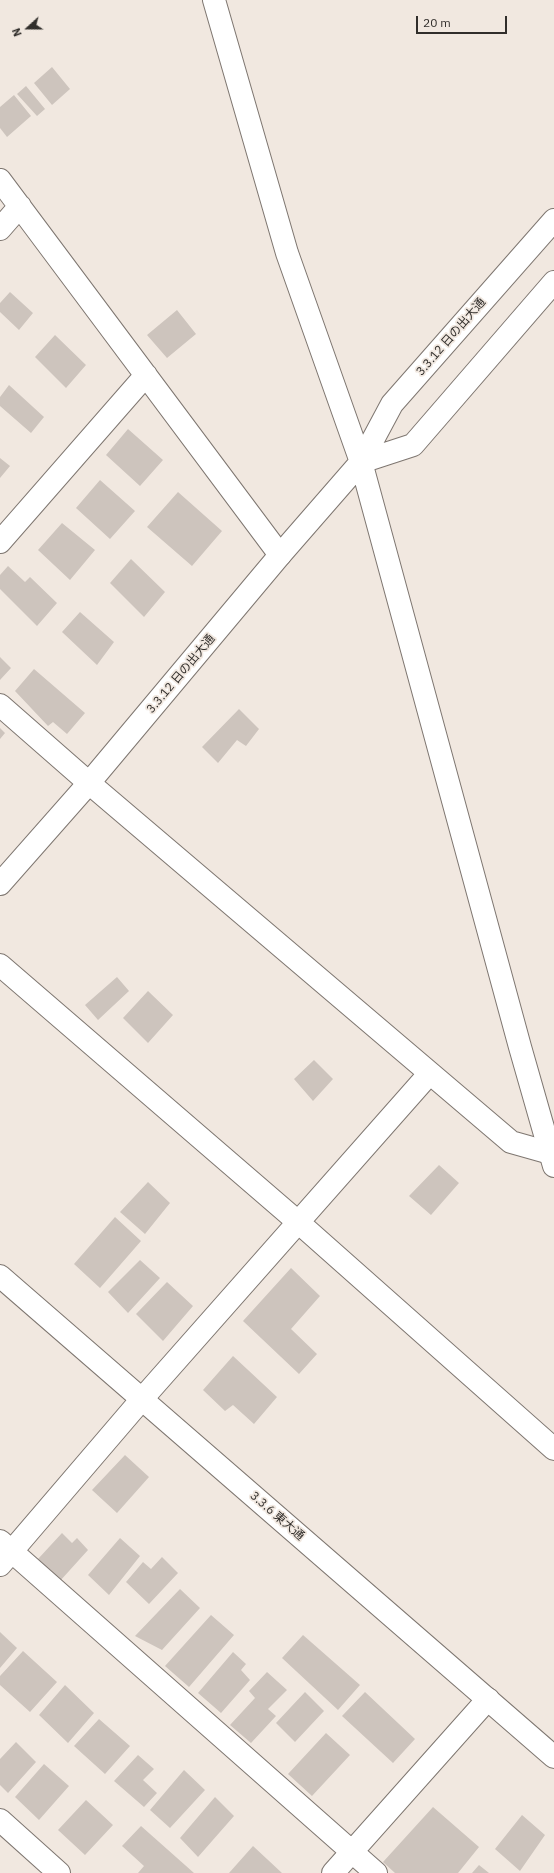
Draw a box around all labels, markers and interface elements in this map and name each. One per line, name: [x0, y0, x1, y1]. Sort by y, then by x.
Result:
north arrow: [8, 8, 48, 48]
scale bar: [418, 8, 509, 34]
text: 20 m: [423, 15, 451, 30]
text: N: [9, 26, 25, 39]
street label: 3.3.12 日の出大通: [413, 295, 489, 379]
street label: 3.3.12 日の出大通: [144, 632, 218, 716]
street label: 3.3.6 東大通: [247, 1489, 307, 1543]

